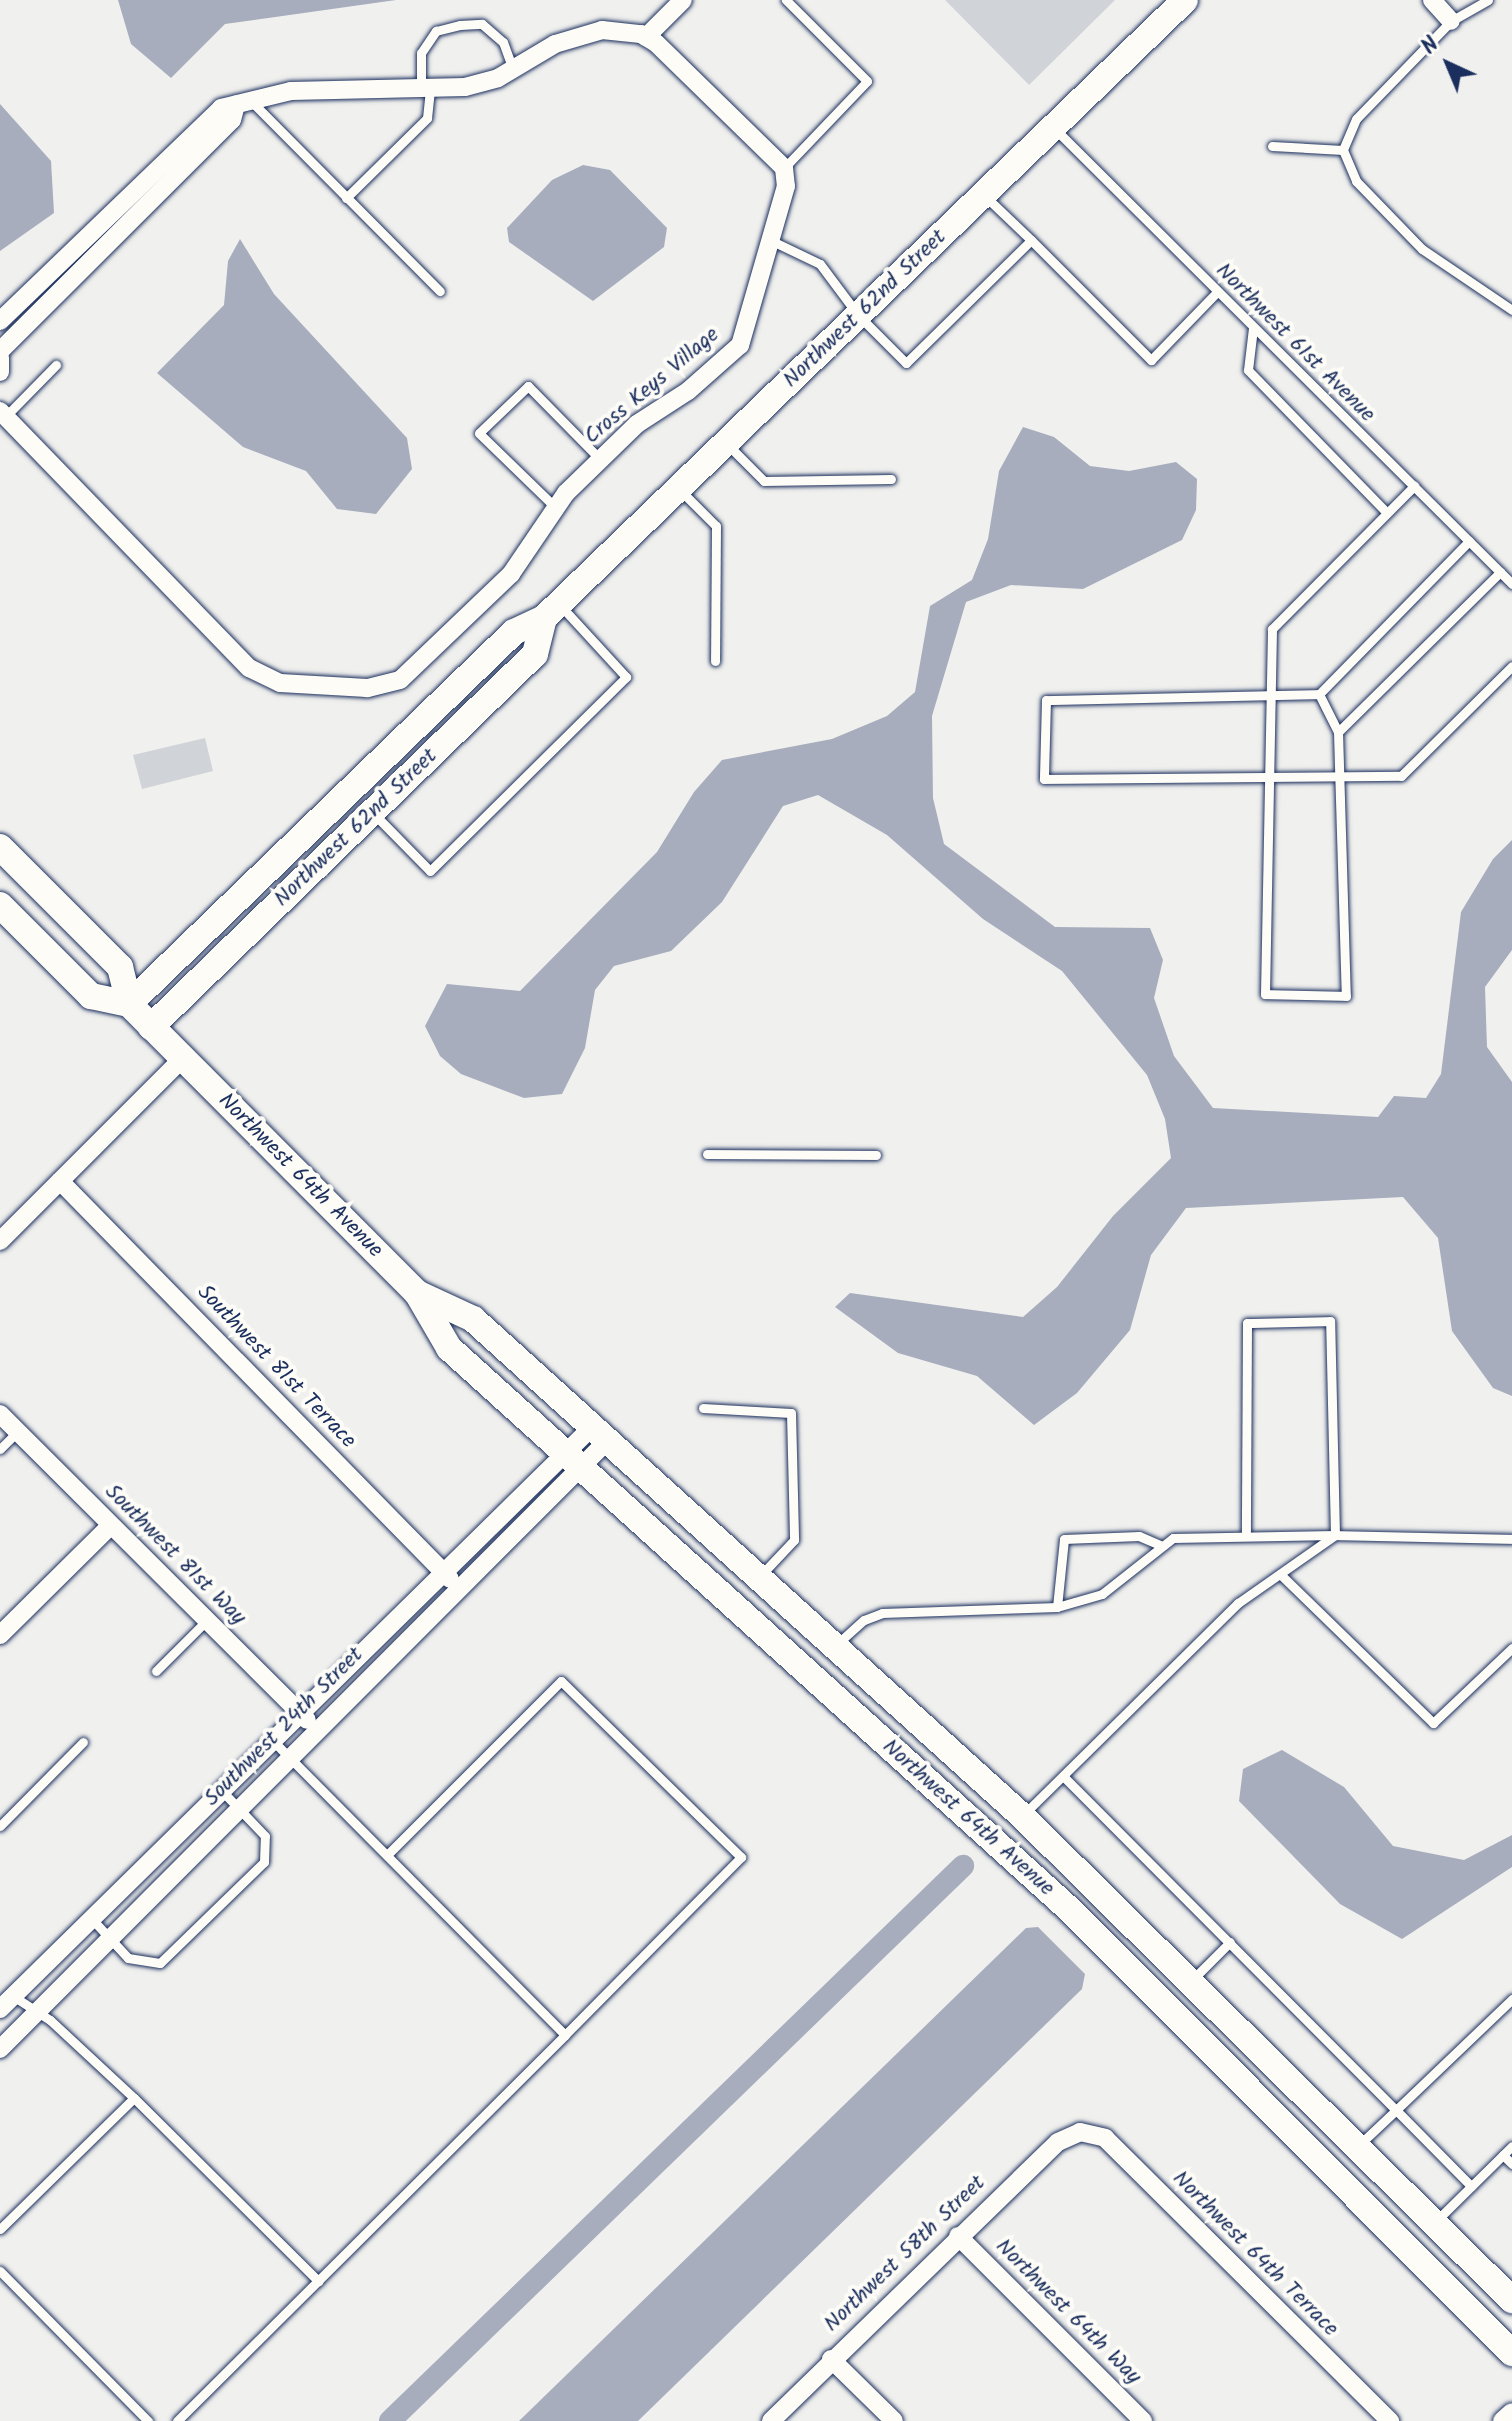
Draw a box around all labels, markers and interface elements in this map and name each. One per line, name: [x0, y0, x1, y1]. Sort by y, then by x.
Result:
north arrow: [1408, 24, 1488, 104]
text: N: [1414, 29, 1448, 64]
street label: Northwest 62nd Street: [778, 224, 952, 394]
street label: Northwest 61st Avenue: [1210, 258, 1380, 428]
street label: Cross Keys Village: [579, 322, 725, 450]
street label: Northwest 62nd Street: [269, 743, 443, 913]
street label: Northwest 64th Avenue: [212, 1088, 388, 1264]
street label: Southwest 81st Terrace: [191, 1280, 361, 1454]
street label: Southwest 81st Way: [99, 1479, 251, 1631]
street label: Southwest 24th Street: [199, 1642, 369, 1812]
street label: Northwest 64th Avenue: [877, 1734, 1059, 1902]
street label: Northwest 64th Terrace: [1167, 2166, 1343, 2342]
street label: Northwest 58th Street: [819, 2170, 991, 2338]
street label: Northwest 64th Way: [990, 2234, 1146, 2390]

